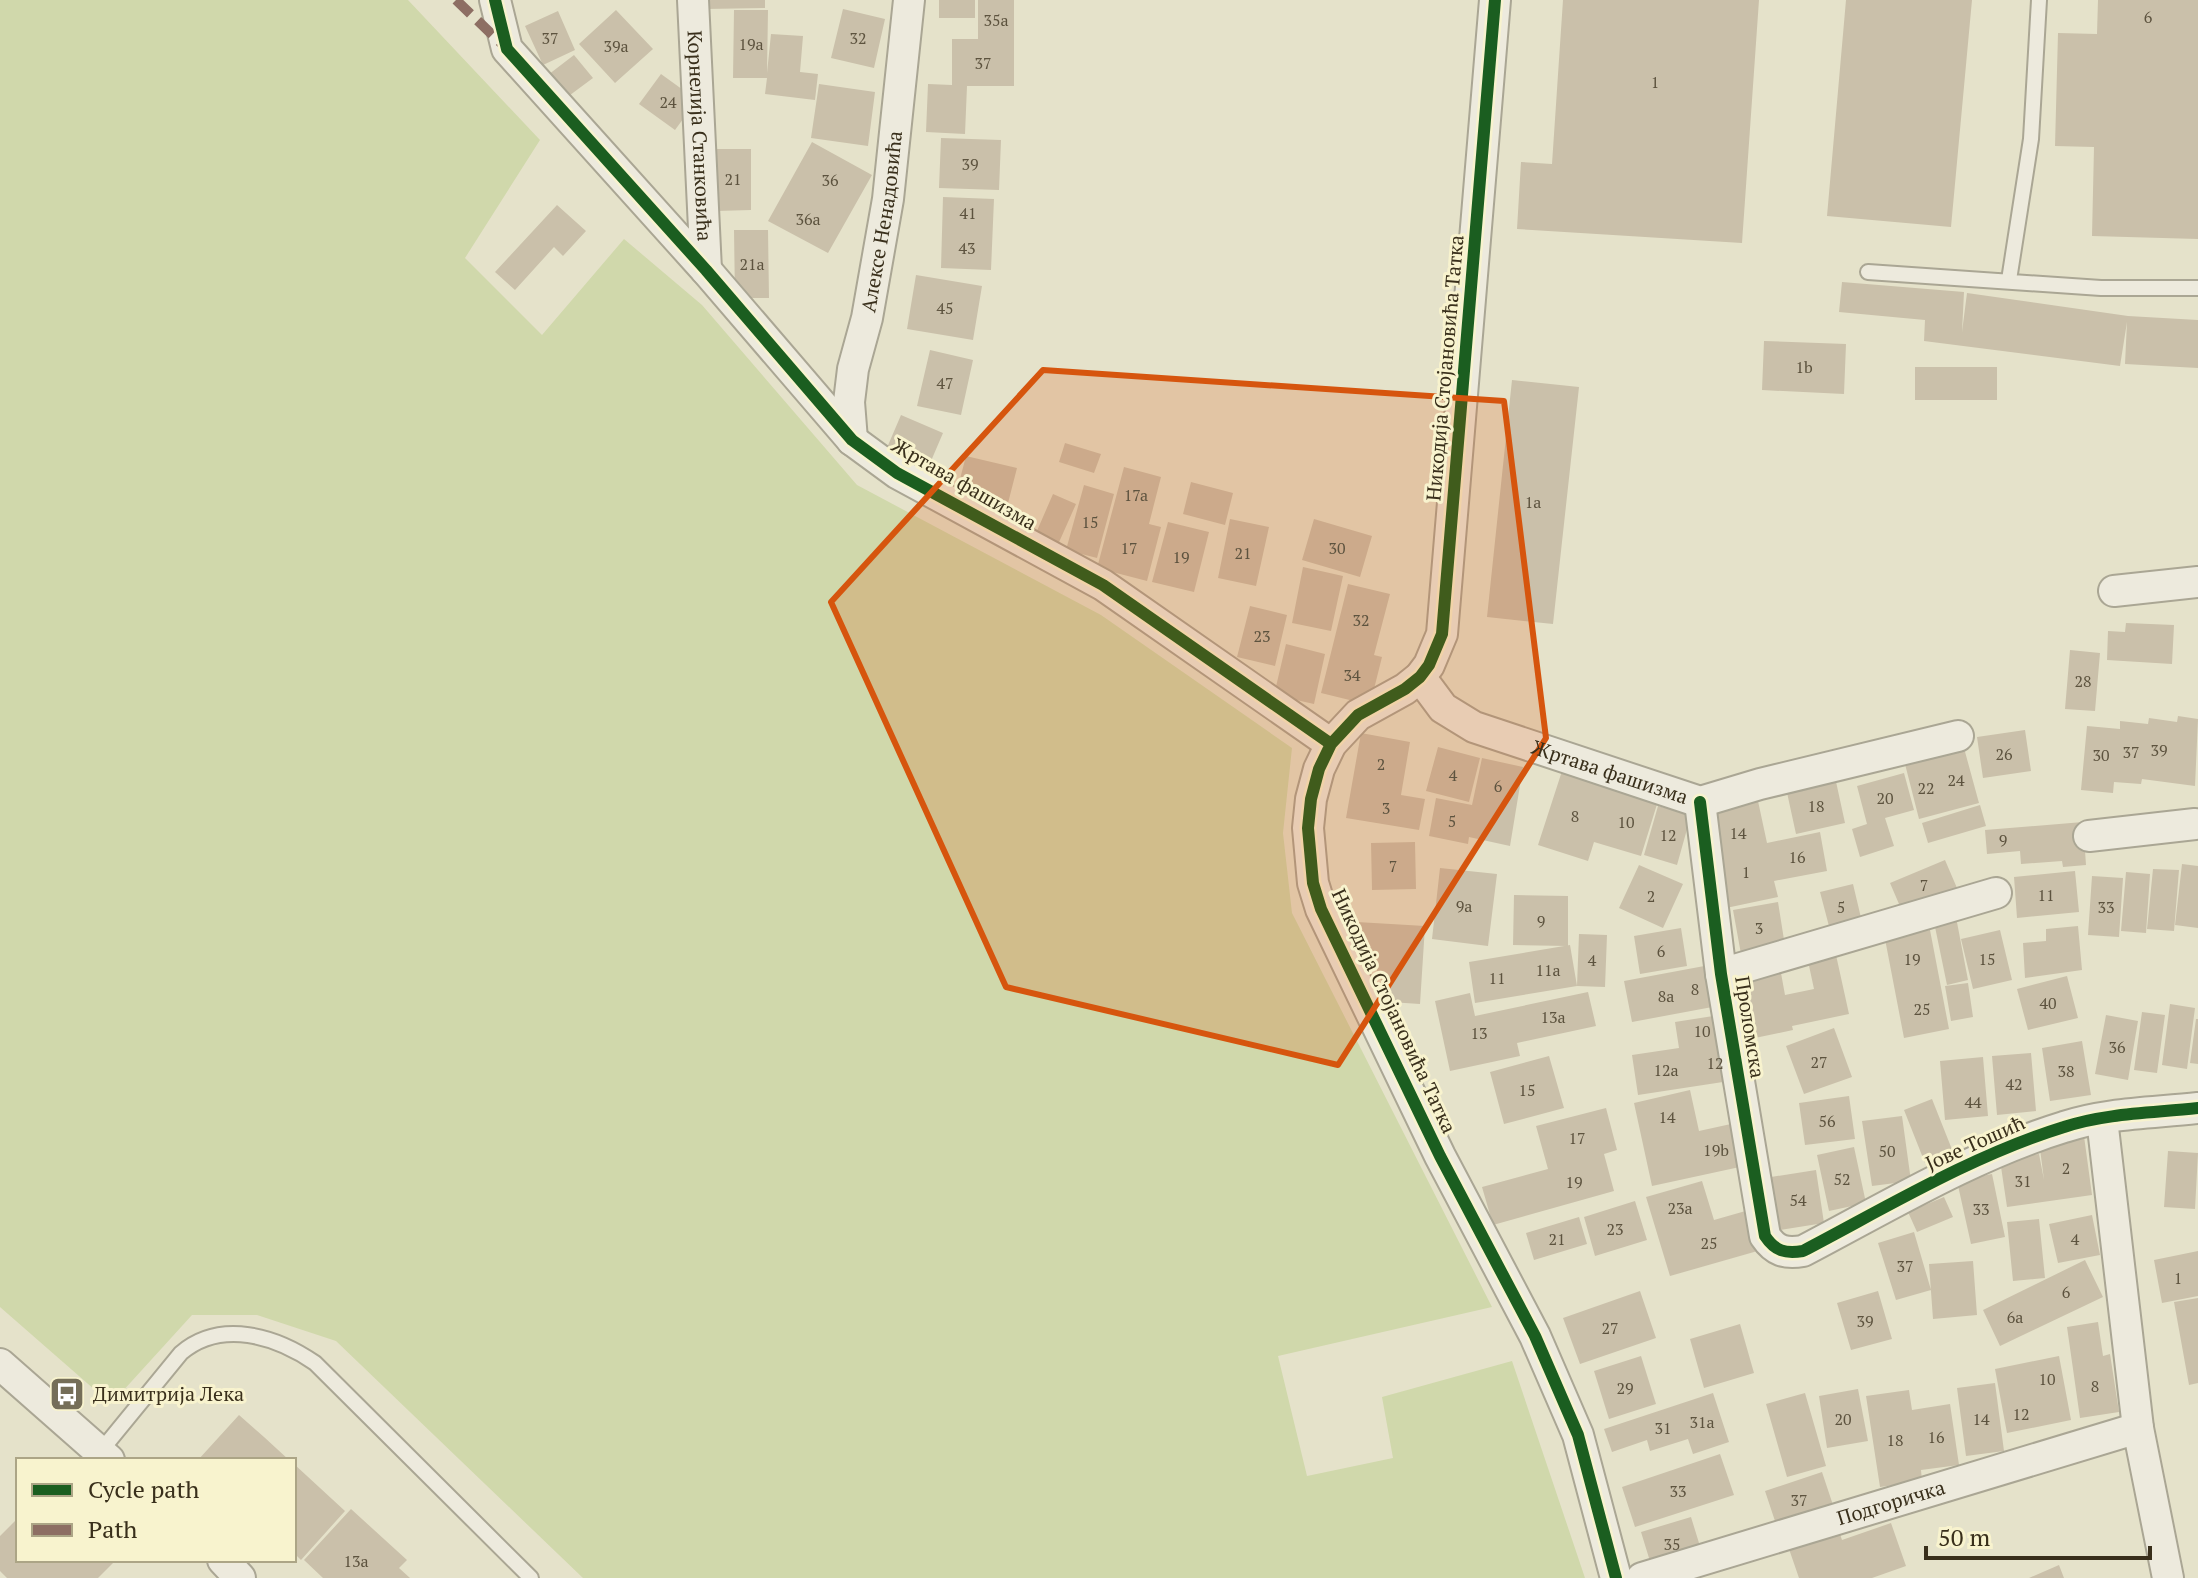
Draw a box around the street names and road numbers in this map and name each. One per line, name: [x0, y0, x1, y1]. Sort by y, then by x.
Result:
street label: Корнелија Станковића: [681, 30, 719, 242]
street label: Алексе Ненадовића: [854, 129, 908, 314]
street label: Никодија Стојановића Татка: [1419, 234, 1470, 502]
street label: Жртава фашизма: [887, 431, 1042, 536]
street label: Жртава фашизма: [1528, 733, 1692, 810]
street label: Никодија Стојановића Татка: [1326, 884, 1463, 1137]
street label: Проломска: [1729, 974, 1772, 1080]
street label: Јове Тошић: [1921, 1109, 2029, 1176]
street label: Подгоричка: [1833, 1473, 1948, 1531]

